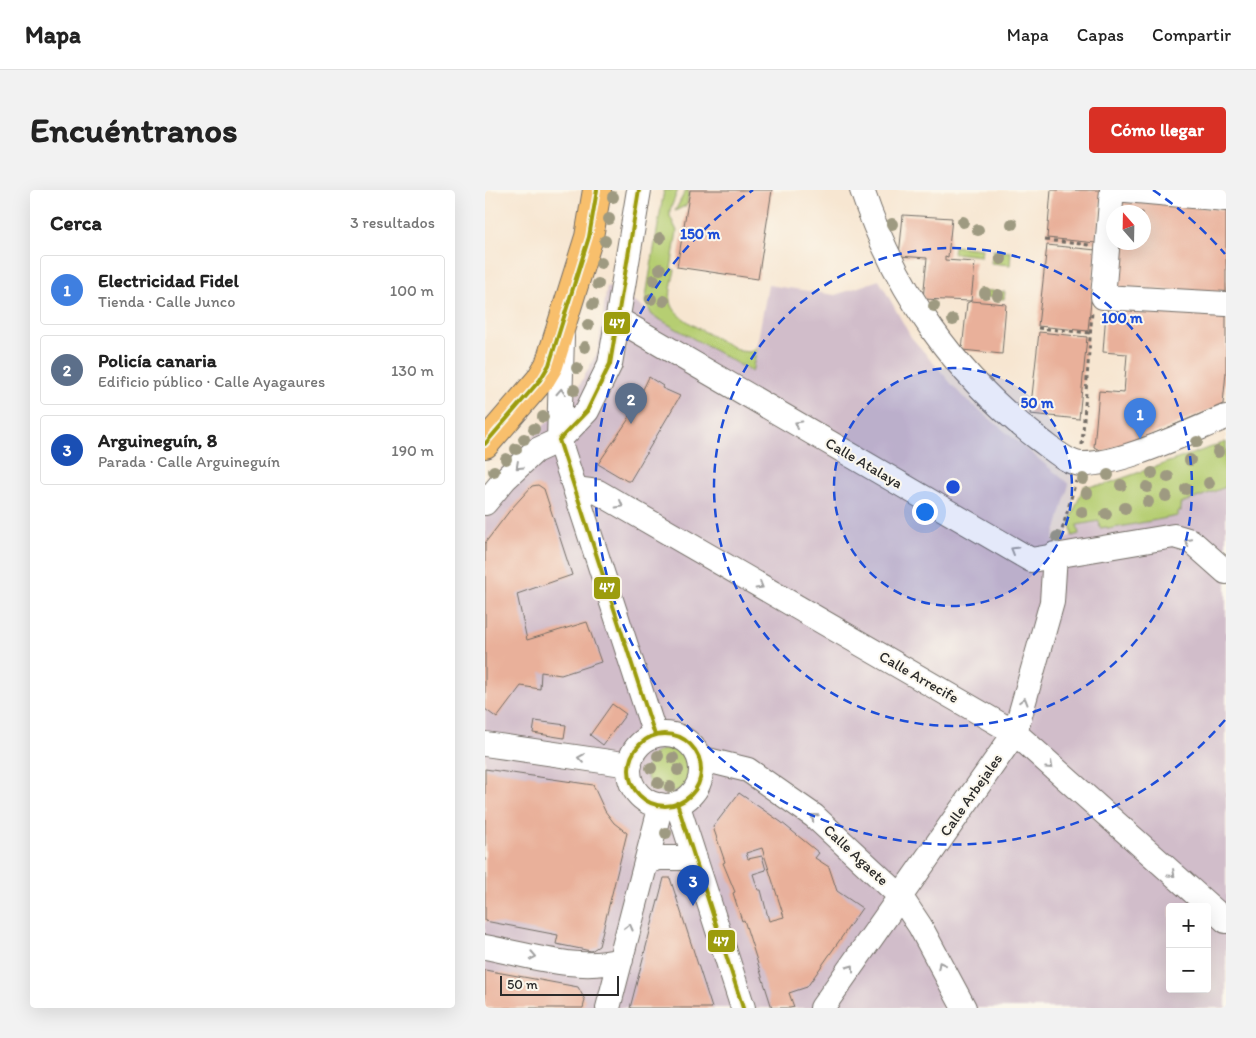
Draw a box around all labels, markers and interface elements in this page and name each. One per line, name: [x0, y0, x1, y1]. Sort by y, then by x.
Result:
text: Mapa: [25, 20, 81, 49]
text: Mapa: [1007, 24, 1049, 46]
text: Capas: [1077, 24, 1124, 46]
text: Compartir: [1152, 24, 1231, 46]
button: Cómo llegar: [1089, 107, 1226, 153]
text: Encuéntranos: [30, 109, 238, 151]
north arrow: [1106, 205, 1151, 250]
text: Cerca: [50, 210, 102, 235]
text: 3 resultados: [350, 213, 435, 232]
text: 150 m: [680, 225, 720, 243]
text: Electricidad Fidel: [98, 269, 239, 292]
text: 1: [63, 281, 71, 300]
text: 100 m: [390, 281, 434, 300]
text: Tienda · Calle Junco: [98, 292, 236, 311]
text: 100 m: [1101, 309, 1143, 327]
line badge: 47: [603, 311, 631, 335]
text: 47: [609, 315, 625, 332]
text: Policía canaria: [98, 349, 217, 372]
text: 2: [63, 361, 71, 380]
text: 130 m: [391, 361, 434, 380]
text: Edificio público · Calle Ayagaures: [98, 372, 325, 391]
pin: 2: [615, 383, 647, 424]
one-way arrow: [555, 387, 566, 395]
text: 50 m: [1020, 394, 1054, 412]
pin: 1: [1124, 398, 1156, 439]
one-way arrow: [795, 421, 804, 431]
text: Arguineguín, 8: [98, 429, 217, 452]
street label: Calle Atalaya: [822, 434, 906, 493]
text: 3: [63, 441, 71, 460]
text: 190 m: [391, 441, 434, 460]
text: Parada · Calle Arguineguín: [98, 452, 280, 471]
one-way arrow: [515, 461, 524, 470]
centre of rings: [944, 478, 962, 496]
one-way arrow: [614, 498, 623, 508]
your location: [912, 499, 938, 525]
one-way arrow: [1185, 538, 1194, 548]
one-way arrow: [1011, 547, 1020, 557]
line badge: 47: [593, 576, 621, 600]
text: 47: [599, 579, 615, 596]
one-way arrow: [755, 580, 764, 590]
street label: Calle Arrecife: [876, 647, 962, 707]
one-way arrow: [1018, 697, 1028, 706]
street label: Calle Arbejales: [936, 750, 1006, 840]
one-way arrow: [577, 753, 585, 764]
one-way arrow: [1045, 760, 1054, 769]
one-way arrow: [811, 814, 820, 822]
street label: Calle Agaete: [820, 821, 892, 889]
pin: 3: [677, 865, 709, 906]
one-way arrow: [1167, 868, 1176, 877]
map controls: [1166, 903, 1211, 993]
button: +: [1166, 903, 1211, 948]
one-way arrow: [623, 922, 634, 931]
line badge: 47: [707, 929, 736, 953]
text: 47: [713, 933, 729, 950]
button: −: [1166, 948, 1211, 993]
one-way arrow: [529, 950, 537, 961]
one-way arrow: [937, 961, 947, 970]
one-way arrow: [845, 964, 854, 974]
scale bar: [500, 973, 619, 996]
text: 50 m: [507, 976, 538, 993]

